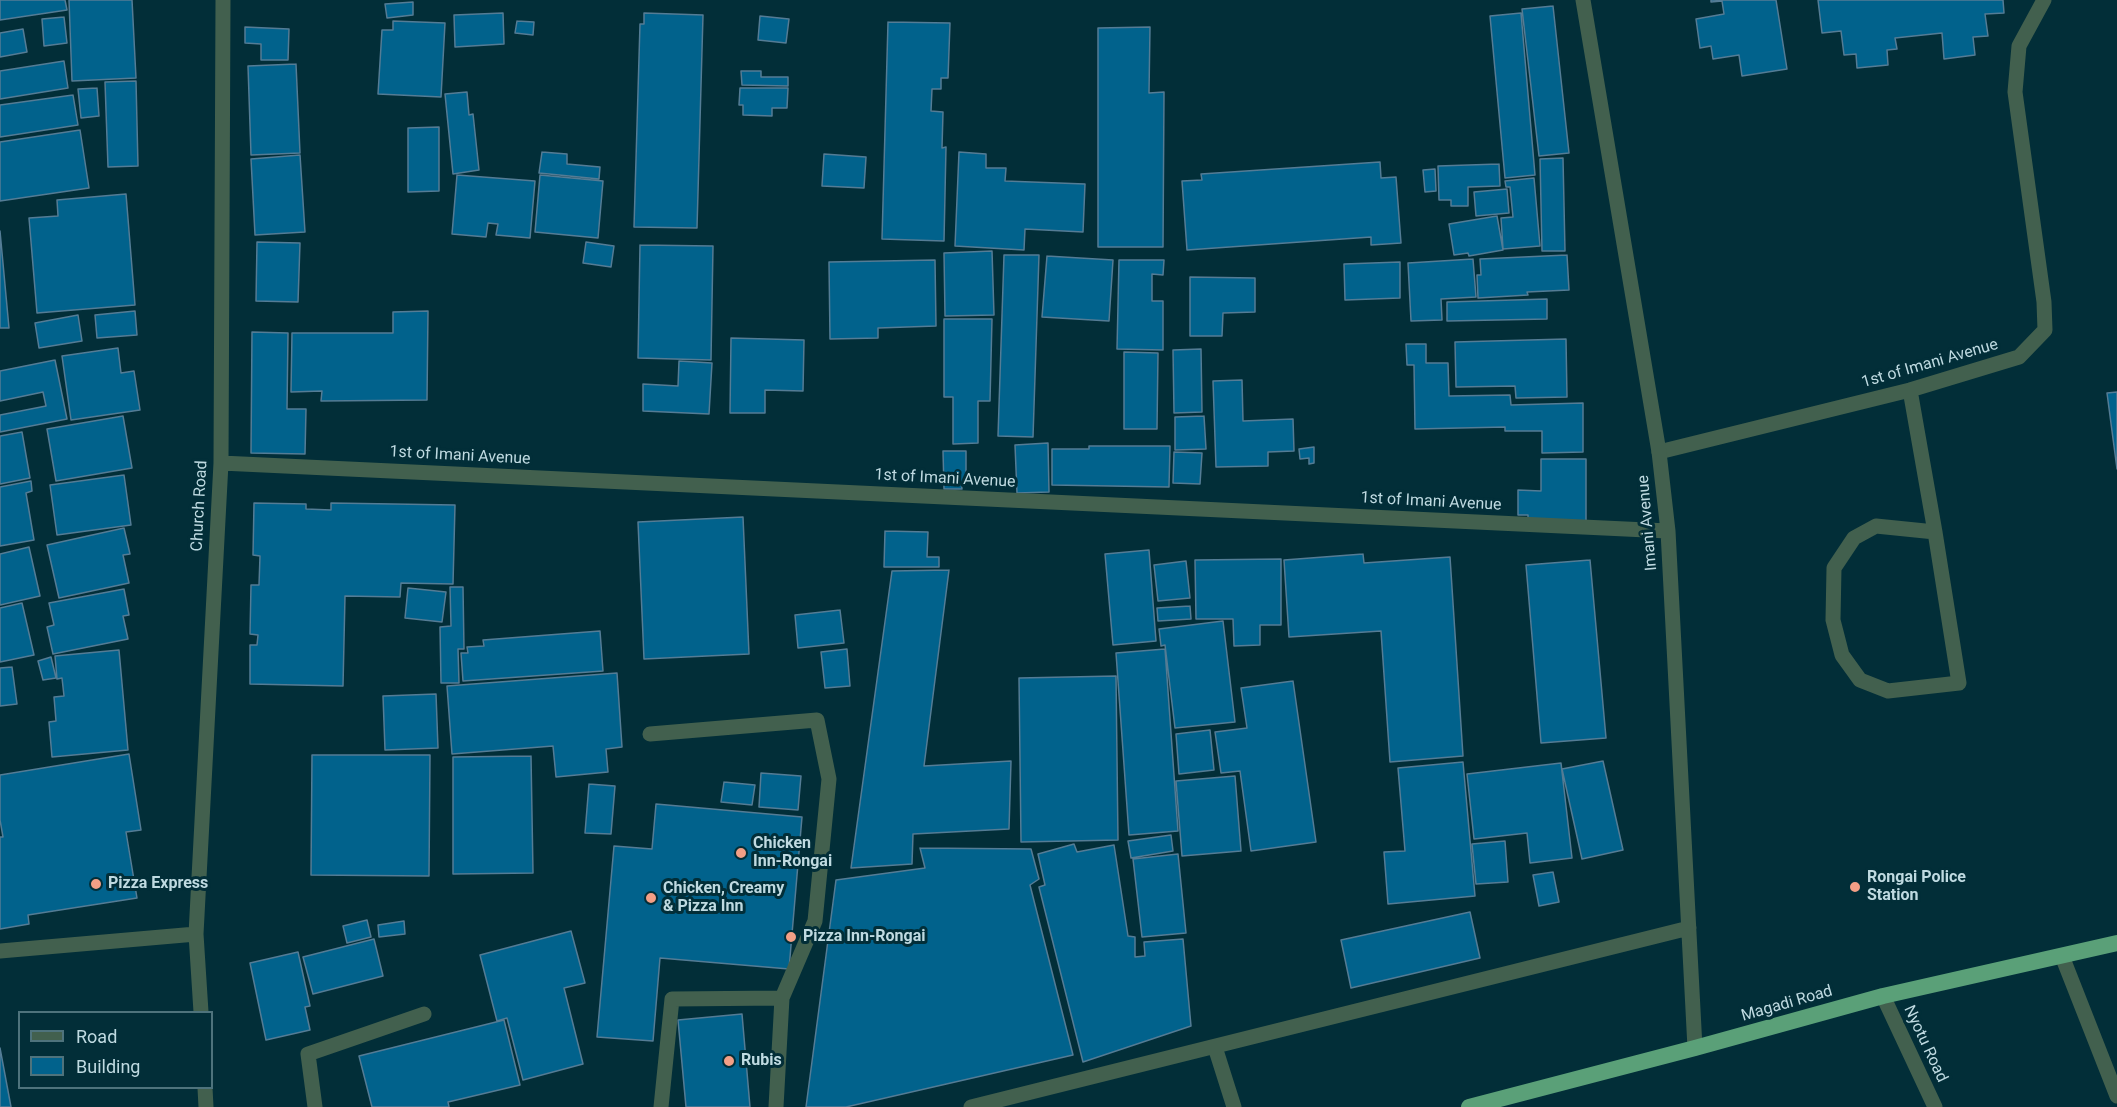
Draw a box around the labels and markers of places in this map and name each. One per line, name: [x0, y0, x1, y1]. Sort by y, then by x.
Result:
place label: Chicken Inn-Rongai: [753, 834, 832, 872]
marker: Chicken Inn-Rongai: [734, 846, 748, 860]
place label: Rongai Police Station: [1867, 868, 1966, 906]
place label: Pizza Express: [108, 874, 208, 894]
marker: Pizza Express: [89, 877, 103, 891]
place label: Chicken, Creamy & Pizza Inn: [663, 879, 784, 917]
marker: Rongai Police Station: [1848, 880, 1862, 894]
marker: Chicken, Creamy & Pizza Inn: [644, 891, 658, 905]
place label: Pizza Inn-Rongai: [803, 927, 925, 947]
marker: Pizza Inn-Rongai: [784, 930, 798, 944]
place label: Rubis: [741, 1051, 782, 1071]
marker: Rubis: [722, 1054, 736, 1068]

